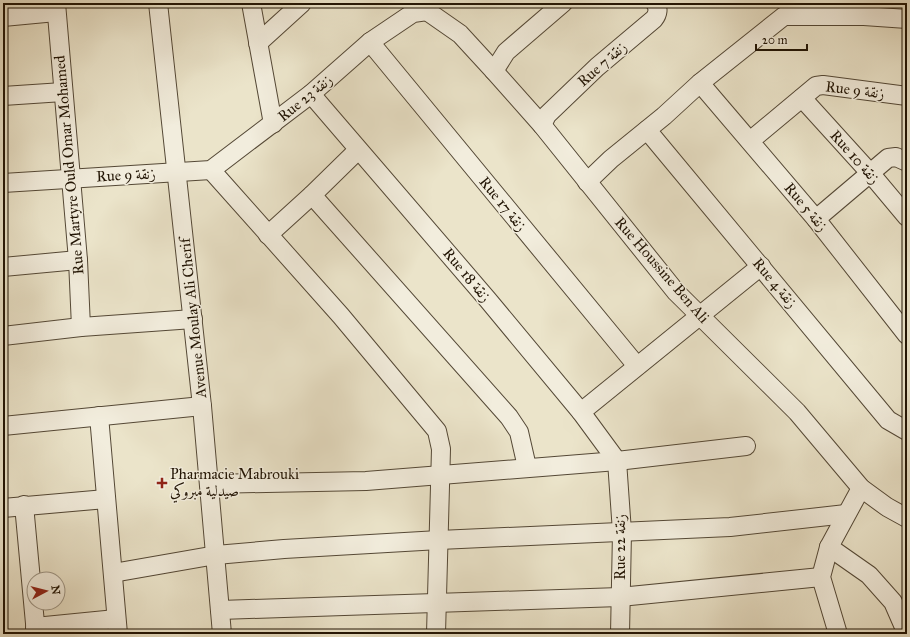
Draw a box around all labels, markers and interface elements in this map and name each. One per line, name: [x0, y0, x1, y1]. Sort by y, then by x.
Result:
scale bar: [756, 26, 807, 52]
text: 20 m: [762, 33, 788, 47]
street label: Rue 7 زنقة: [574, 38, 630, 90]
street label: Rue Martyre Ould Omar Mohamed: [50, 54, 88, 275]
street label: Rue 23 زنقة: [274, 71, 336, 125]
street label: Rue 9 زنقة: [824, 77, 886, 103]
street label: Rue 10 زنقة: [826, 126, 884, 188]
street label: Rue 9 زنقة: [96, 164, 156, 186]
street label: Rue 17 زنقة: [475, 173, 531, 235]
street label: Rue 5 زنقة: [780, 179, 832, 235]
street label: Rue Houssine Ben Ali: [611, 213, 713, 327]
street label: Avenue Moulay Ali Cherif: [175, 234, 210, 400]
street label: Rue 18 زنقة: [439, 244, 495, 306]
street label: Rue 4 زنقة: [749, 254, 801, 312]
place label: Pharmacie Mabrouki صيدلية مبروكي: [170, 465, 299, 503]
marker: Pharmacie Mabrouki صيدلية مبروكي: [157, 478, 167, 488]
street label: Rue 22 زنقة: [611, 514, 629, 580]
north arrow: [26, 571, 66, 611]
text: N: [48, 584, 63, 596]

